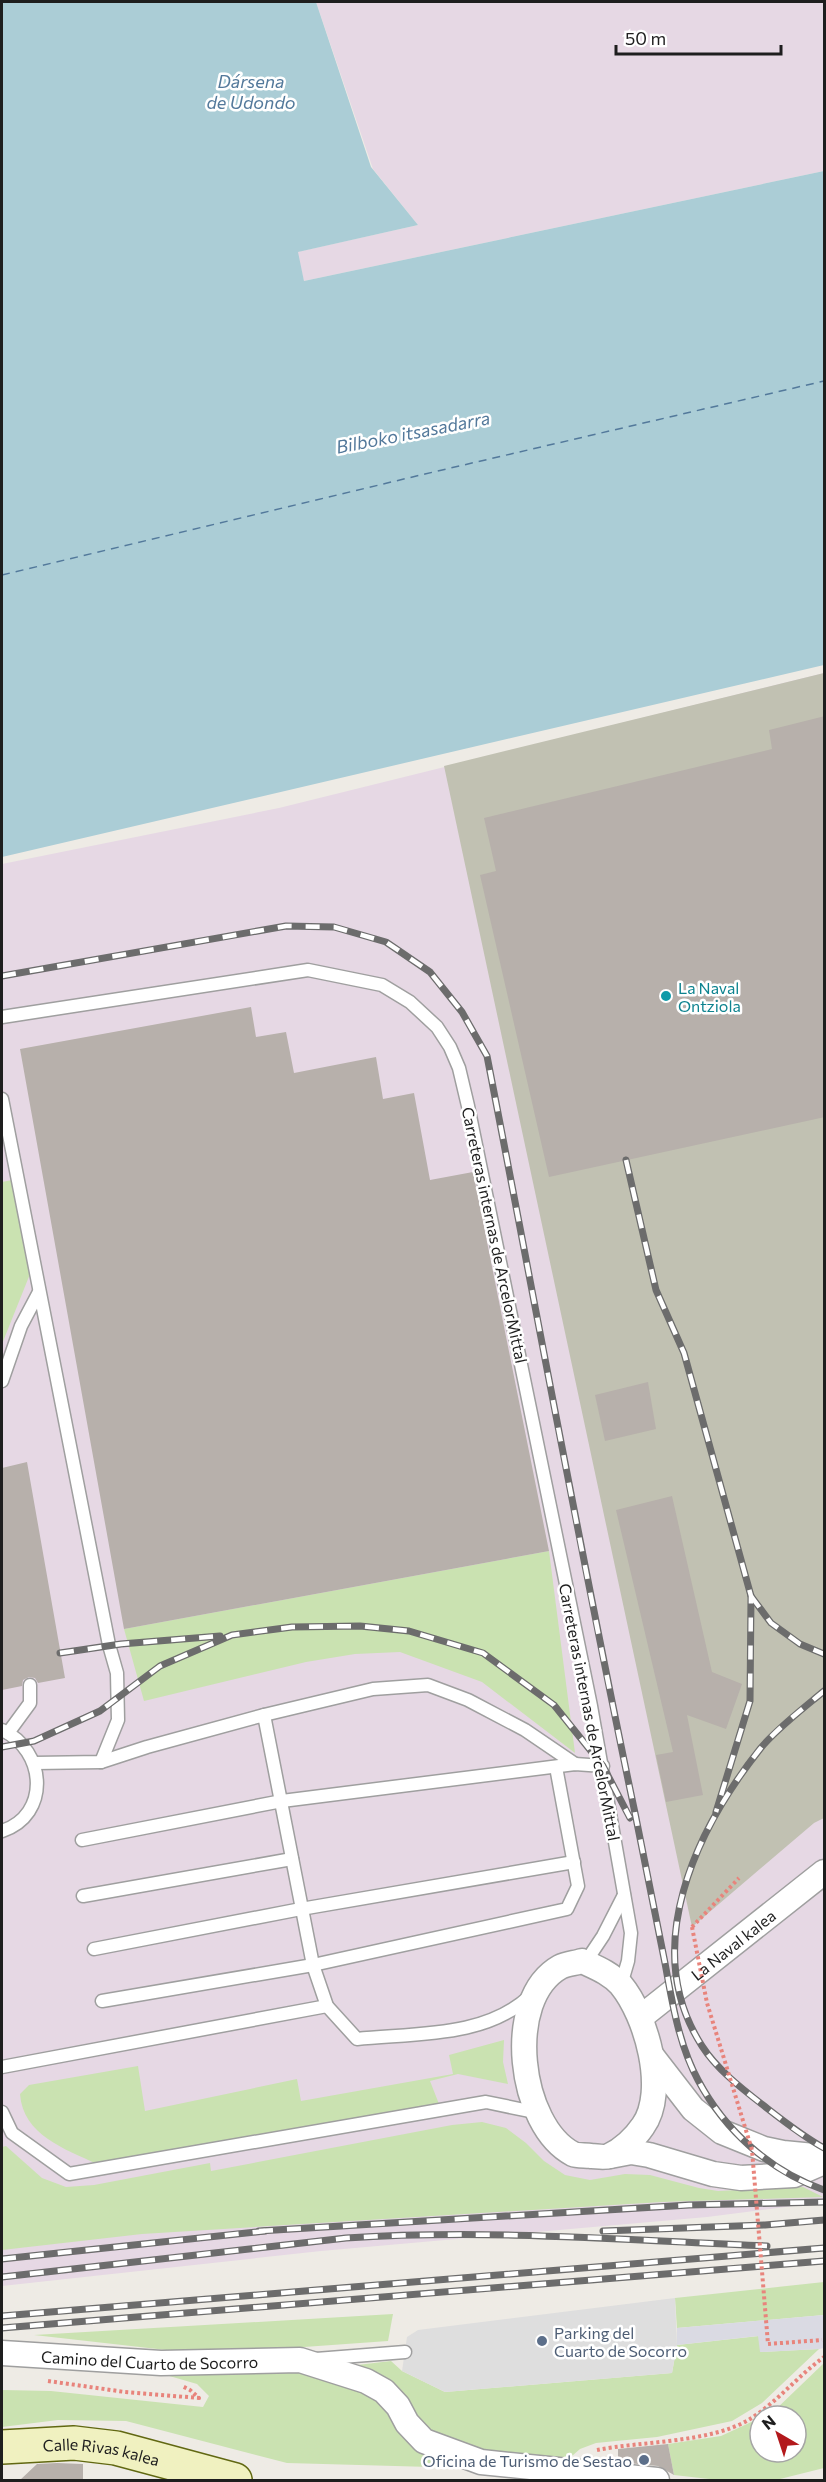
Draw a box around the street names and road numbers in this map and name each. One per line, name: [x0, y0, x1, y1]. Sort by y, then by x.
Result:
street label: Carreteras internas de ArcelorMittal: [459, 1105, 531, 1365]
street label: Carreteras internas de ArcelorMittal: [556, 1582, 624, 1842]
street label: La Naval kalea: [687, 1905, 779, 1984]
street label: Camino del Cuarto de Socorro: [41, 2346, 258, 2373]
street label: Calle Rivas kalea: [42, 2433, 162, 2469]

